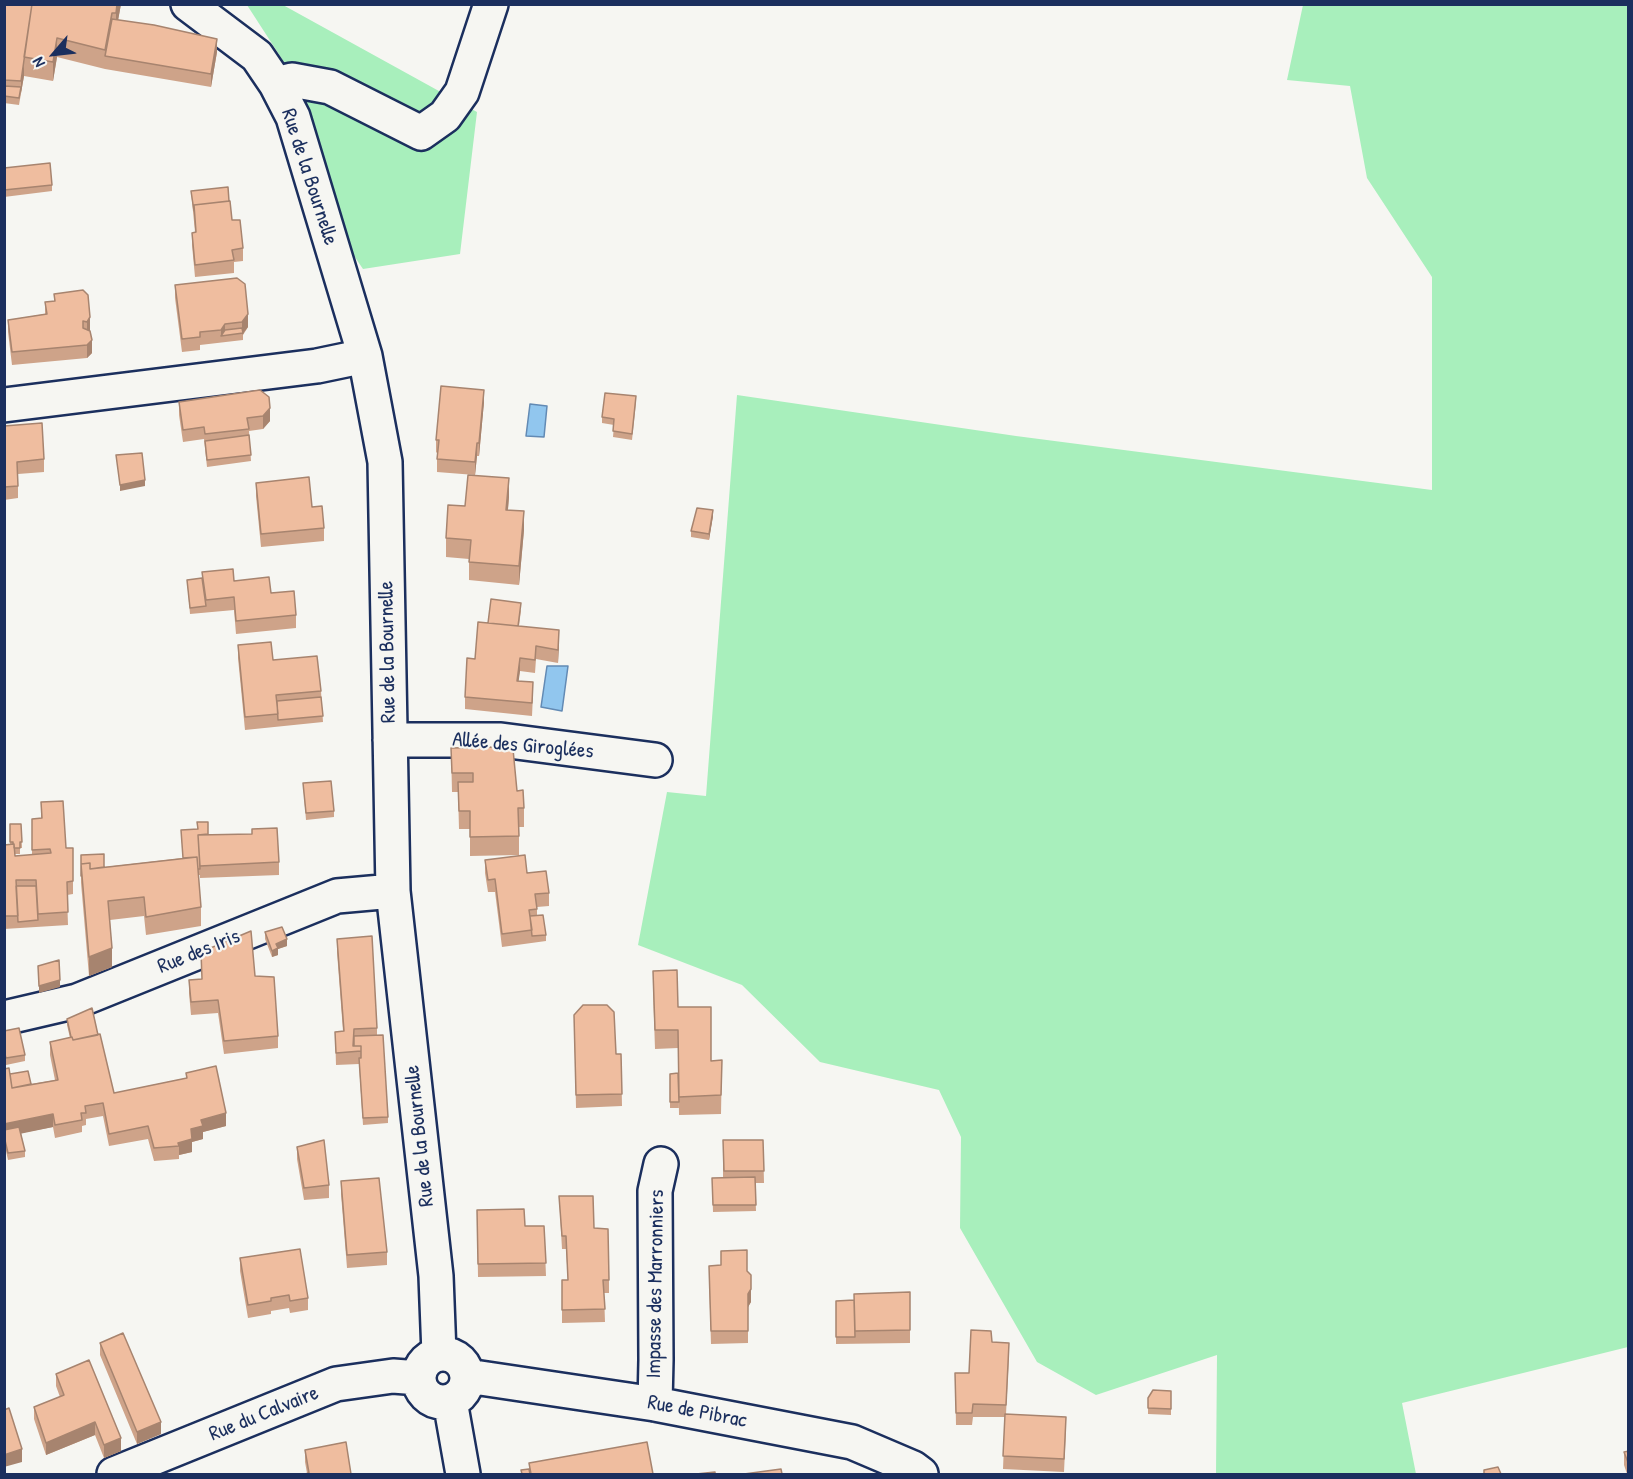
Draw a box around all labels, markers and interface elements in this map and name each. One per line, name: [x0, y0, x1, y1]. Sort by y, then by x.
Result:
north arrow: [24, 24, 84, 84]
text: N: [26, 54, 50, 71]
street label: Rue de la Bournelle: [275, 106, 343, 248]
street label: Rue de la Bournelle: [374, 581, 402, 723]
street label: Allée des Giroglées: [451, 727, 595, 765]
street label: Rue des Iris: [154, 924, 244, 980]
street label: Rue de la Bournelle: [400, 1064, 440, 1208]
street label: Impasse des Marronniers: [642, 1189, 670, 1379]
street label: Rue du Calvaire: [206, 1381, 322, 1447]
street label: Rue de Pibrac: [645, 1390, 749, 1434]

